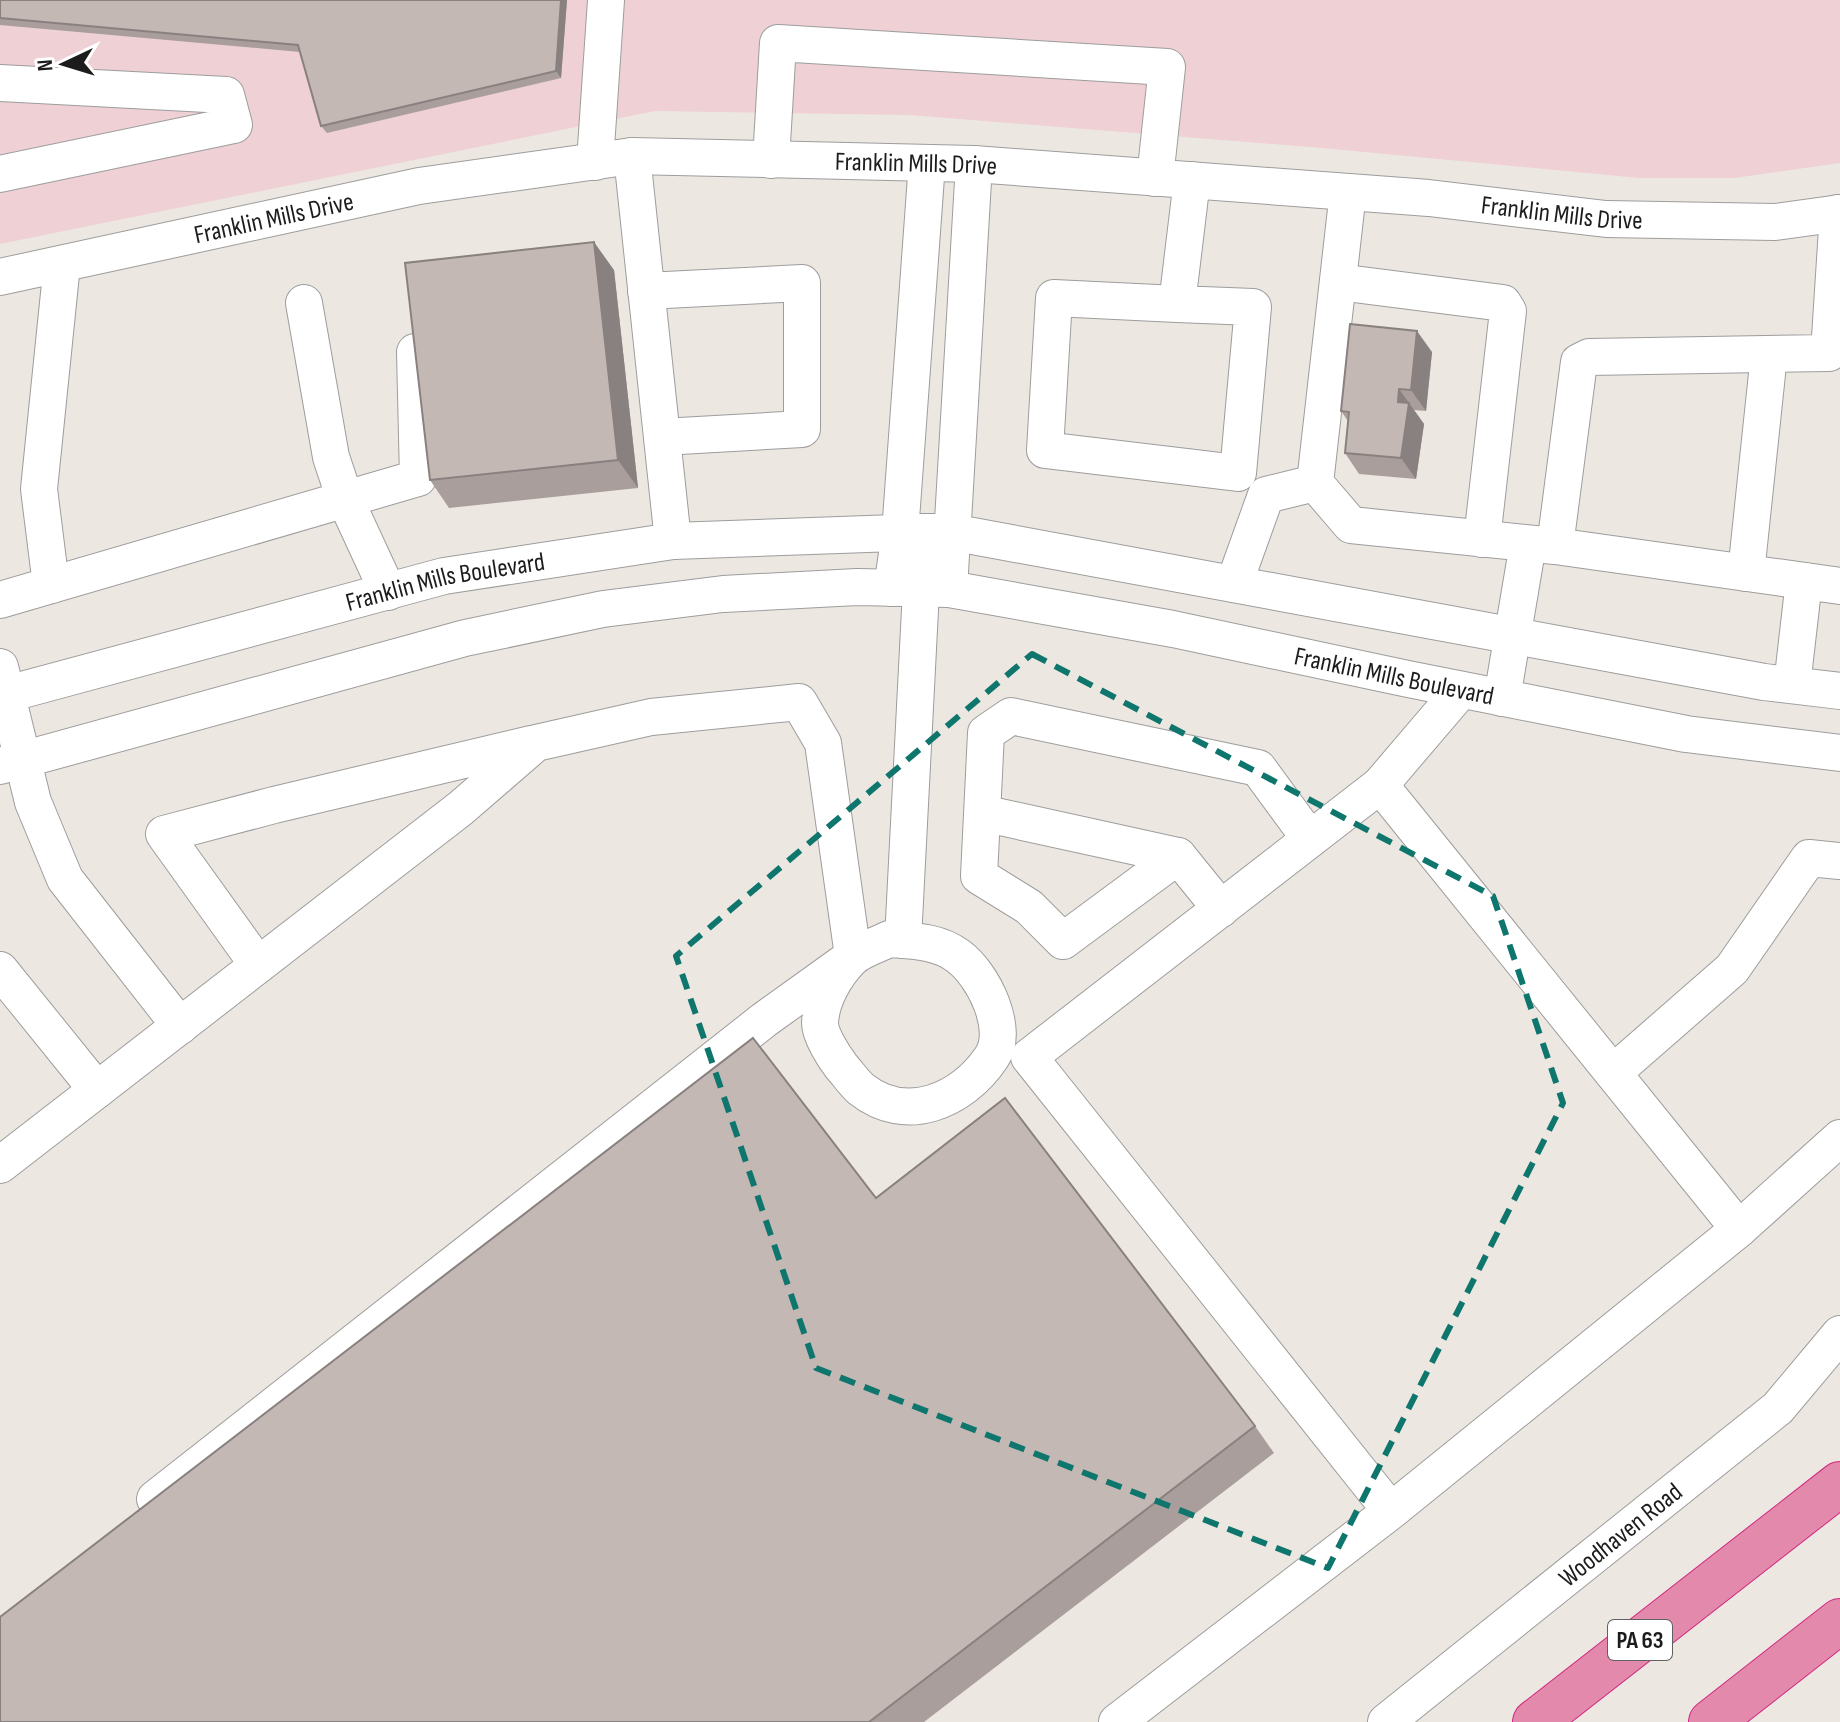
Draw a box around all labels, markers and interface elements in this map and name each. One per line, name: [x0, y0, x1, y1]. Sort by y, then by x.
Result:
north arrow: [24, 24, 104, 104]
text: N: [32, 58, 59, 72]
street label: Franklin Mills Drive: [834, 147, 998, 183]
street label: Franklin Mills Drive: [191, 187, 357, 251]
street label: Franklin Mills Drive: [1479, 190, 1643, 237]
street label: Franklin Mills Boulevard: [342, 547, 547, 619]
street label: Franklin Mills Boulevard: [1291, 641, 1496, 713]
street label: Woodhaven Road: [1553, 1477, 1689, 1594]
road number: PA 63: [1608, 1620, 1672, 1660]

